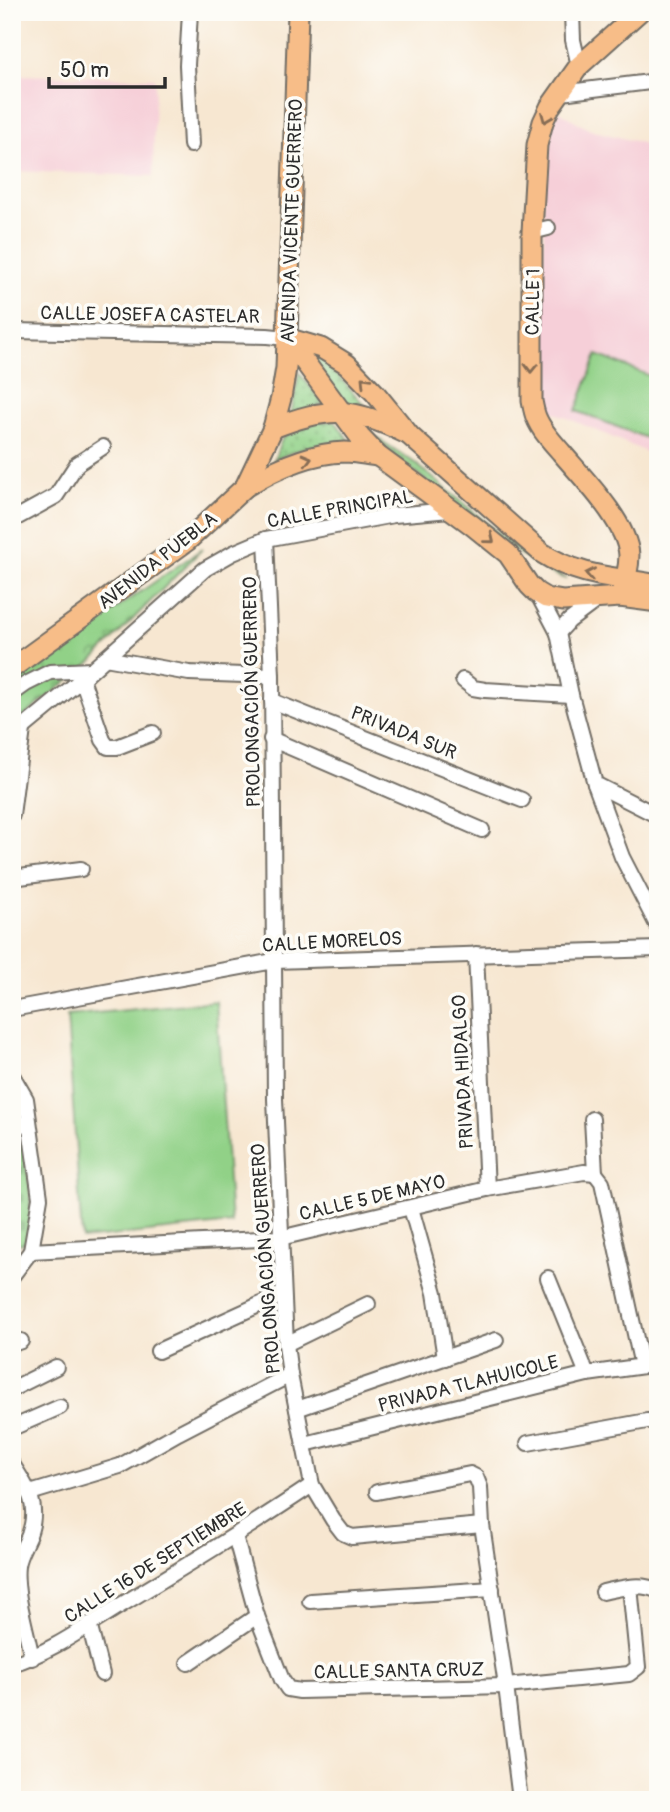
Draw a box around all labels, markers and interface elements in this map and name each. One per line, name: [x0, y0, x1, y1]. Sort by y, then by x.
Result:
scale bar: [49, 46, 164, 90]
text: 50 m: [60, 57, 109, 84]
street label: AVENIDA VICENTE GUERRERO: [276, 99, 308, 343]
one-way arrow: [541, 111, 555, 123]
street label: CALLE 1: [520, 268, 546, 336]
street label: CALLE JOSEFA CASTELAR: [40, 301, 260, 329]
one-way arrow: [523, 363, 539, 374]
one-way arrow: [360, 376, 373, 389]
one-way arrow: [301, 452, 313, 467]
street label: CALLE PRINCIPAL: [265, 484, 415, 534]
street label: AVENIDA PUEBLA: [93, 507, 222, 615]
one-way arrow: [482, 531, 494, 544]
one-way arrow: [585, 567, 597, 582]
street label: PROLONGACIÓN GUERRERO: [238, 576, 266, 808]
street label: PRIVADA SUR: [347, 701, 460, 765]
street label: CALLE MORELOS: [262, 926, 403, 958]
street label: PRIVADA HIDALGO: [447, 994, 479, 1150]
street label: PROLONGACIÓN GUERRERO: [246, 1143, 286, 1375]
street label: CALLE 5 DE MAYO: [297, 1170, 447, 1226]
street label: PRIVADA TLAHUICOLE: [376, 1350, 561, 1418]
street label: CALLE 16 DE SEPTIEMBRE: [60, 1497, 251, 1629]
street label: CALLE SANTA CRUZ: [314, 1658, 484, 1684]

